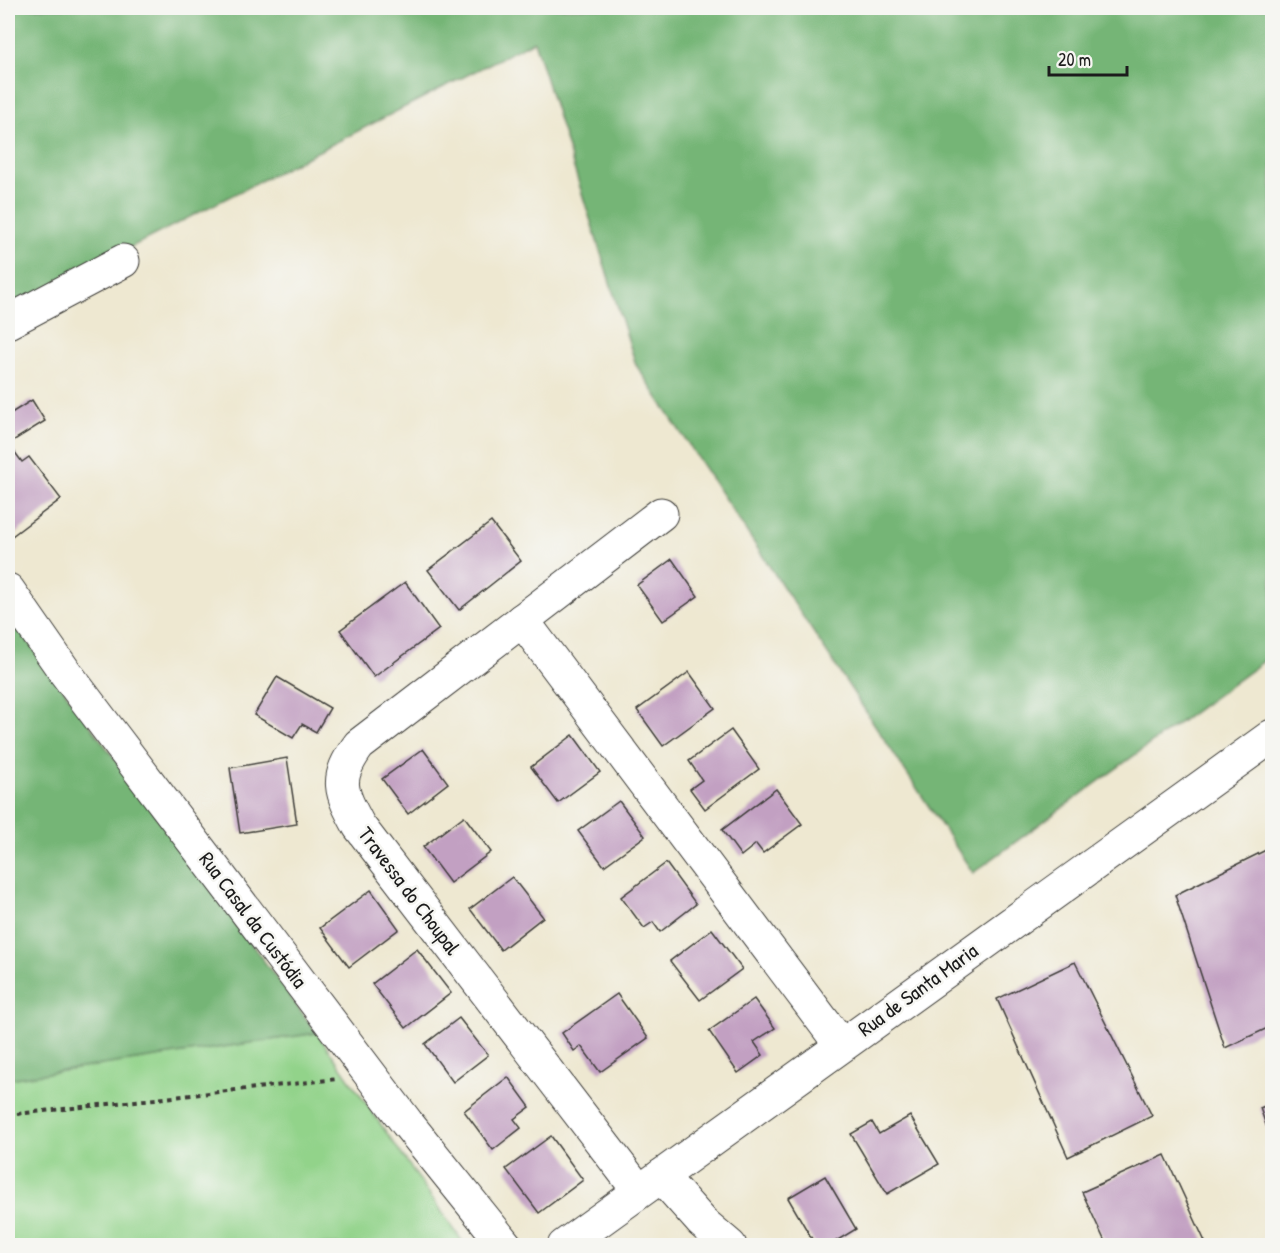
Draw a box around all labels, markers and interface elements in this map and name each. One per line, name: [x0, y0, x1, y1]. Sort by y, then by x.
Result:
scale bar: [1049, 39, 1127, 77]
text: 20 m: [1058, 47, 1091, 72]
street label: Travessa do Choupal: [352, 821, 467, 961]
street label: Rua Casal da Custódia: [193, 846, 314, 994]
street label: Rua de Santa Maria: [852, 936, 984, 1043]

